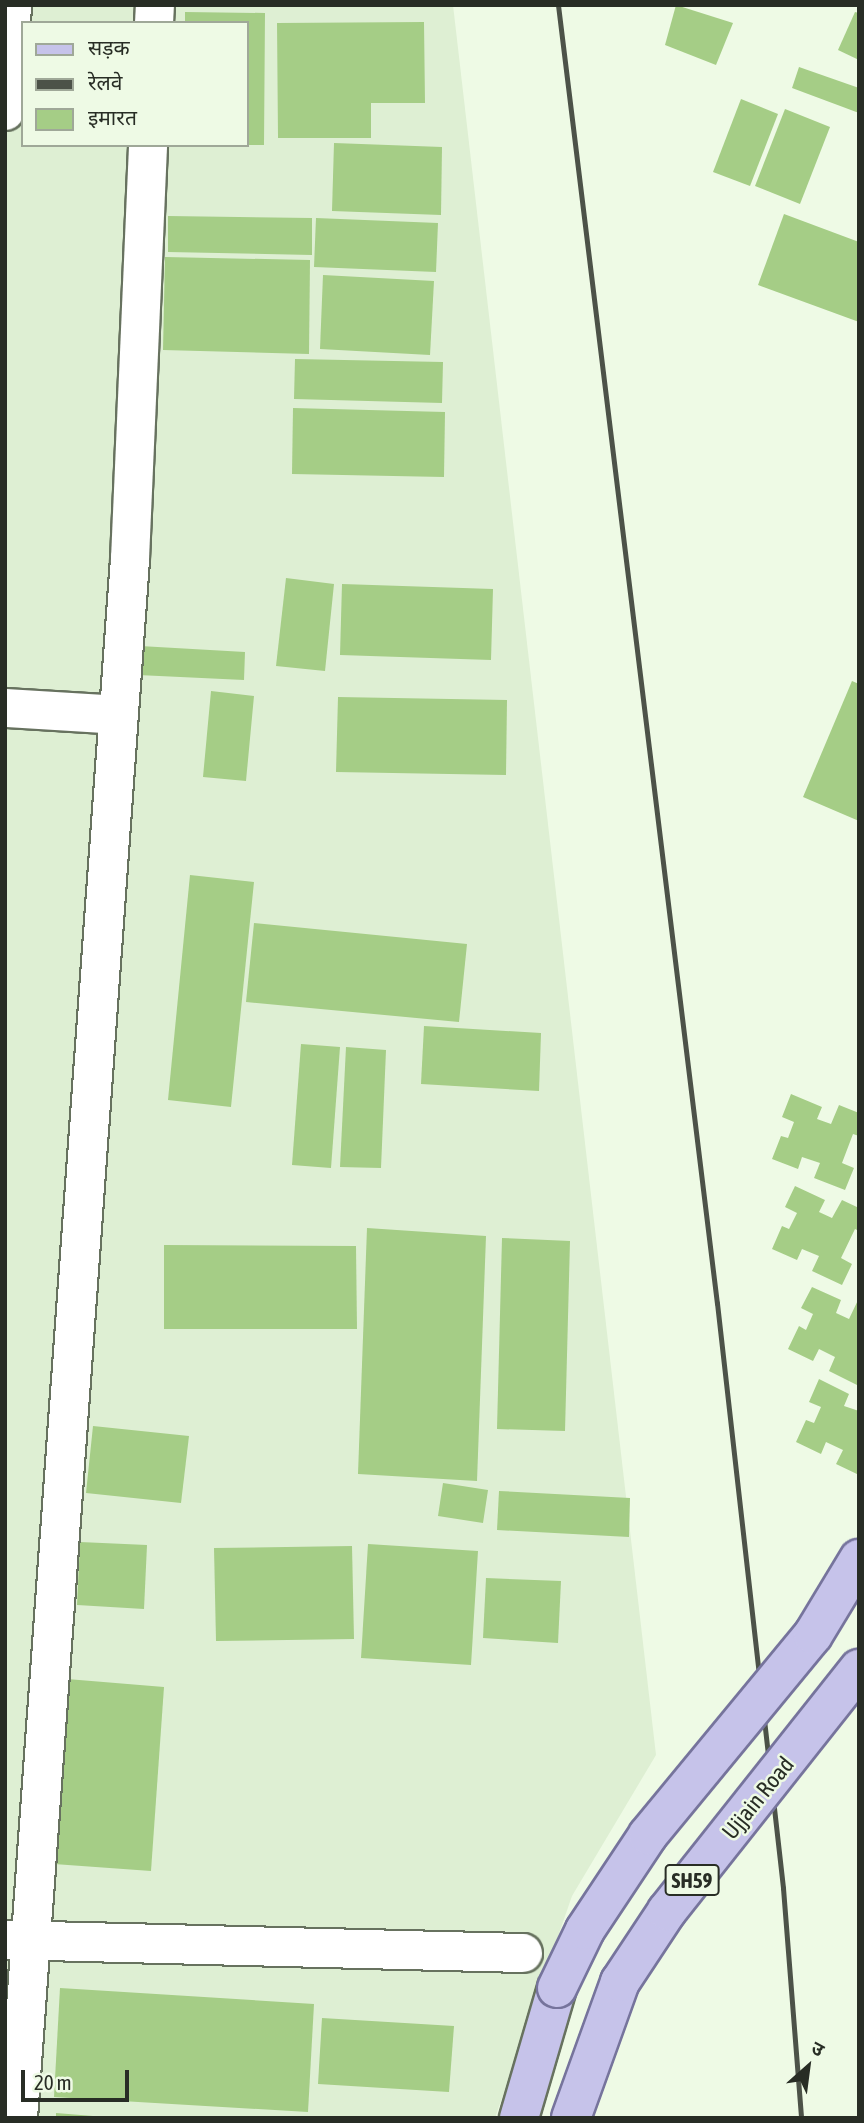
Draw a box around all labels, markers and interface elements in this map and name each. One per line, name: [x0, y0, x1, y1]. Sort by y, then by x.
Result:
legend: [21, 21, 248, 147]
text: सड़क: [88, 35, 130, 59]
text: रेलवे: [88, 70, 123, 94]
text: इमारत: [88, 105, 137, 129]
street label: Ujjain Road: [716, 1751, 800, 1845]
road number: SH59: [664, 1862, 720, 1898]
north arrow: [773, 2032, 843, 2102]
text: उ: [808, 2036, 828, 2061]
scale bar: [24, 2056, 133, 2100]
text: 20 m: [34, 2070, 72, 2094]

